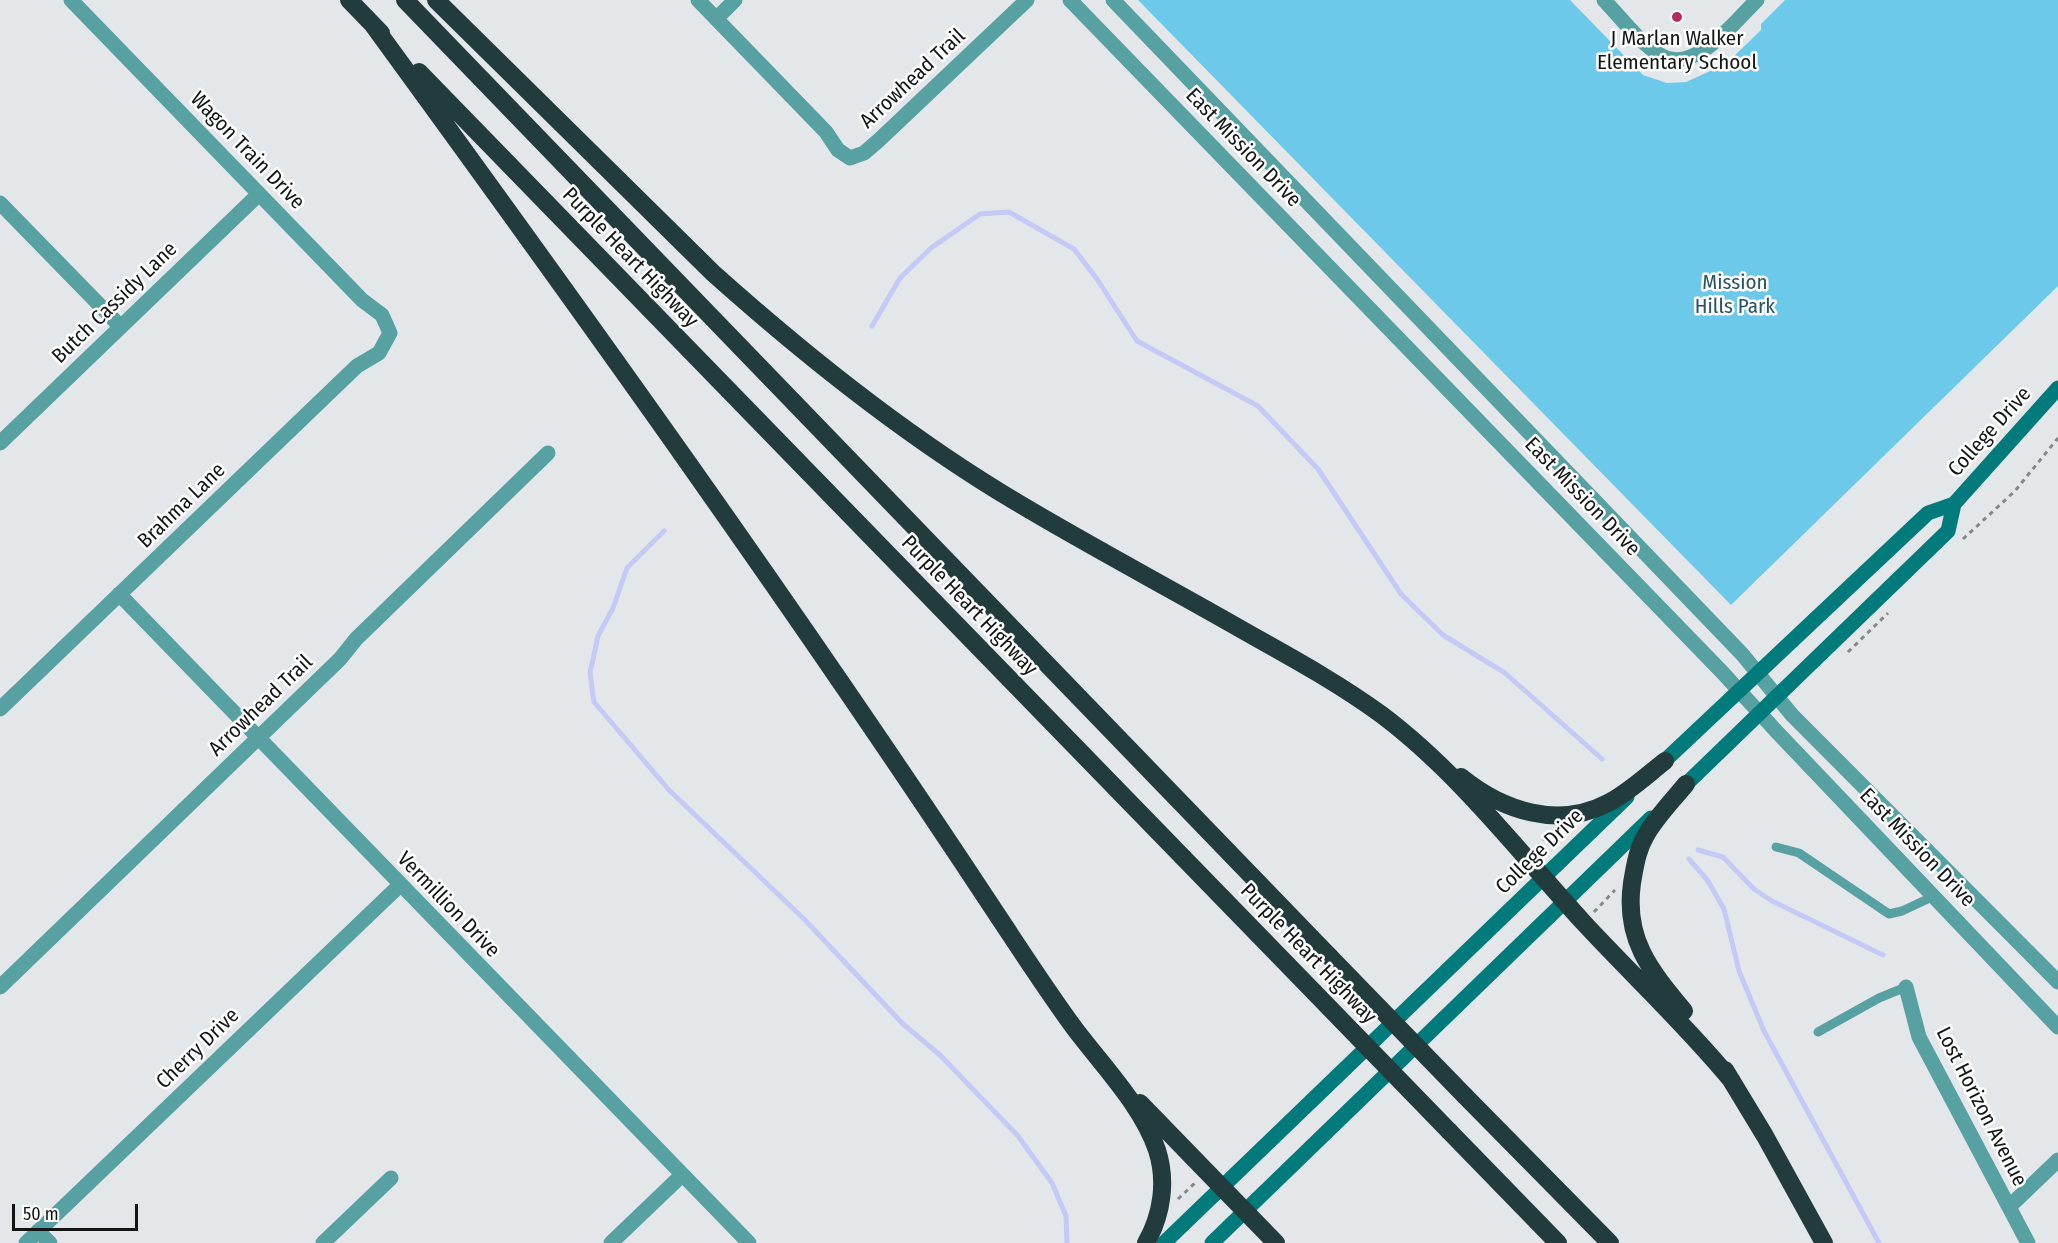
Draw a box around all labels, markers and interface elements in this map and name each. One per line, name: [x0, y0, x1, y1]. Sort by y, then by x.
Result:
marker: J Marlan Walker Elementary School: [1670, 10, 1684, 24]
street label: Arrowhead Trail: [855, 24, 971, 134]
place label: J Marlan Walker Elementary School: [1597, 26, 1757, 76]
street label: East Mission Drive: [1180, 83, 1306, 213]
street label: Wagon Train Drive: [185, 87, 309, 215]
street label: Purple Heart Highway: [557, 183, 703, 333]
street label: Butch Cassidy Lane: [47, 237, 183, 369]
park label: Mission Hills Park: [1695, 270, 1775, 320]
street label: College Drive: [1943, 382, 2037, 482]
street label: East Mission Drive: [1519, 432, 1645, 562]
street label: Brahma Lane: [133, 458, 231, 554]
street label: Purple Heart Highway: [896, 531, 1042, 681]
street label: Arrowhead Trail: [204, 650, 318, 762]
street label: East Mission Drive: [1854, 783, 1980, 913]
street label: College Drive: [1491, 804, 1589, 900]
street label: Vermillion Drive: [391, 847, 505, 963]
street label: Purple Heart Highway: [1235, 879, 1381, 1029]
street label: Cherry Drive: [151, 1003, 245, 1095]
street label: Lost Horizon Avenue: [1930, 1023, 2032, 1191]
scale bar: [15, 1192, 141, 1230]
text: 50 m: [23, 1203, 59, 1225]

